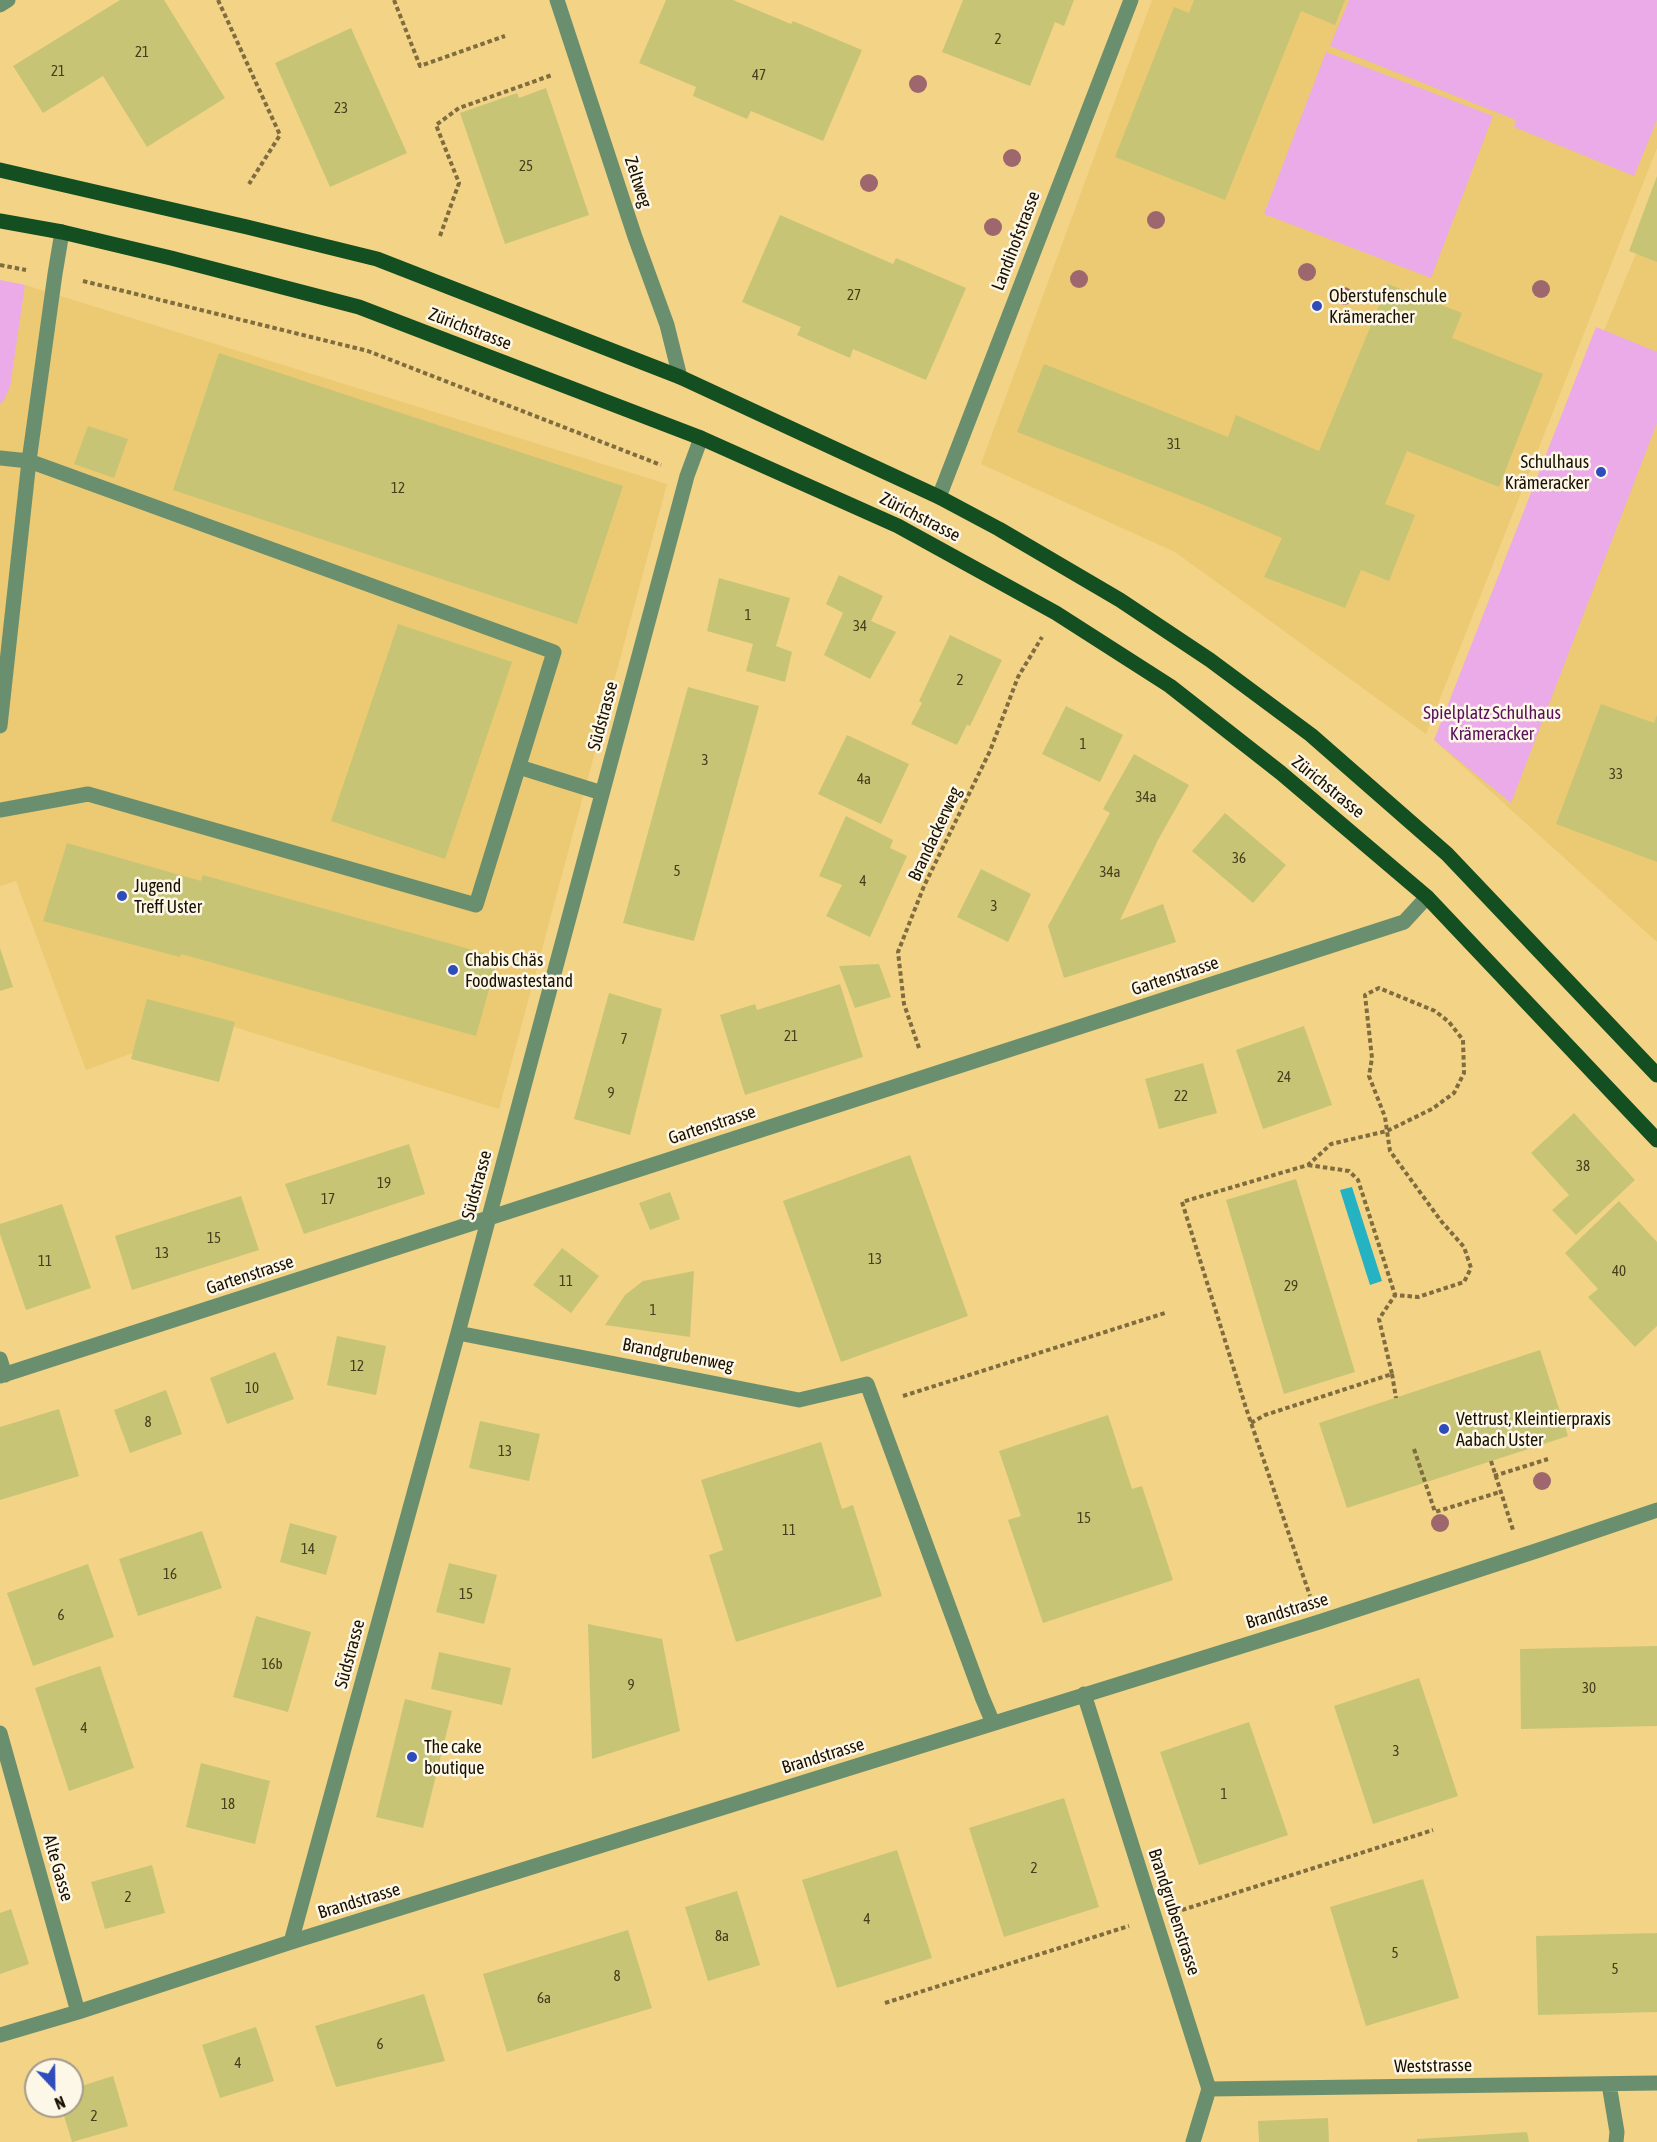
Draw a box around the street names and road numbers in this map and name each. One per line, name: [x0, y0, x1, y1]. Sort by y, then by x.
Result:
street label: Zeltweg: [620, 154, 656, 210]
street label: Landihofstrasse: [987, 188, 1045, 294]
street label: Zürichstrasse: [425, 303, 515, 355]
street label: Zürichstrasse: [876, 488, 964, 546]
street label: Südstrasse: [583, 679, 623, 753]
street label: Zürichstrasse: [1287, 751, 1369, 823]
street label: Brandackerweg: [904, 783, 966, 885]
street label: Gartenstrasse: [1129, 952, 1221, 1000]
street label: Gartenstrasse: [666, 1101, 758, 1149]
street label: Südstrasse: [457, 1148, 497, 1222]
street label: Gartenstrasse: [204, 1251, 296, 1299]
street label: Brandgrubenweg: [621, 1334, 735, 1376]
street label: Brandstrasse: [1243, 1588, 1331, 1634]
street label: Südstrasse: [330, 1617, 370, 1691]
street label: Brandstrasse: [779, 1733, 867, 1779]
street label: Alte Gasse: [38, 1832, 78, 1904]
street label: Brandgrubenstrasse: [1143, 1846, 1205, 1978]
street label: Brandstrasse: [315, 1878, 403, 1924]
street label: Weststrasse: [1394, 2055, 1472, 2077]

